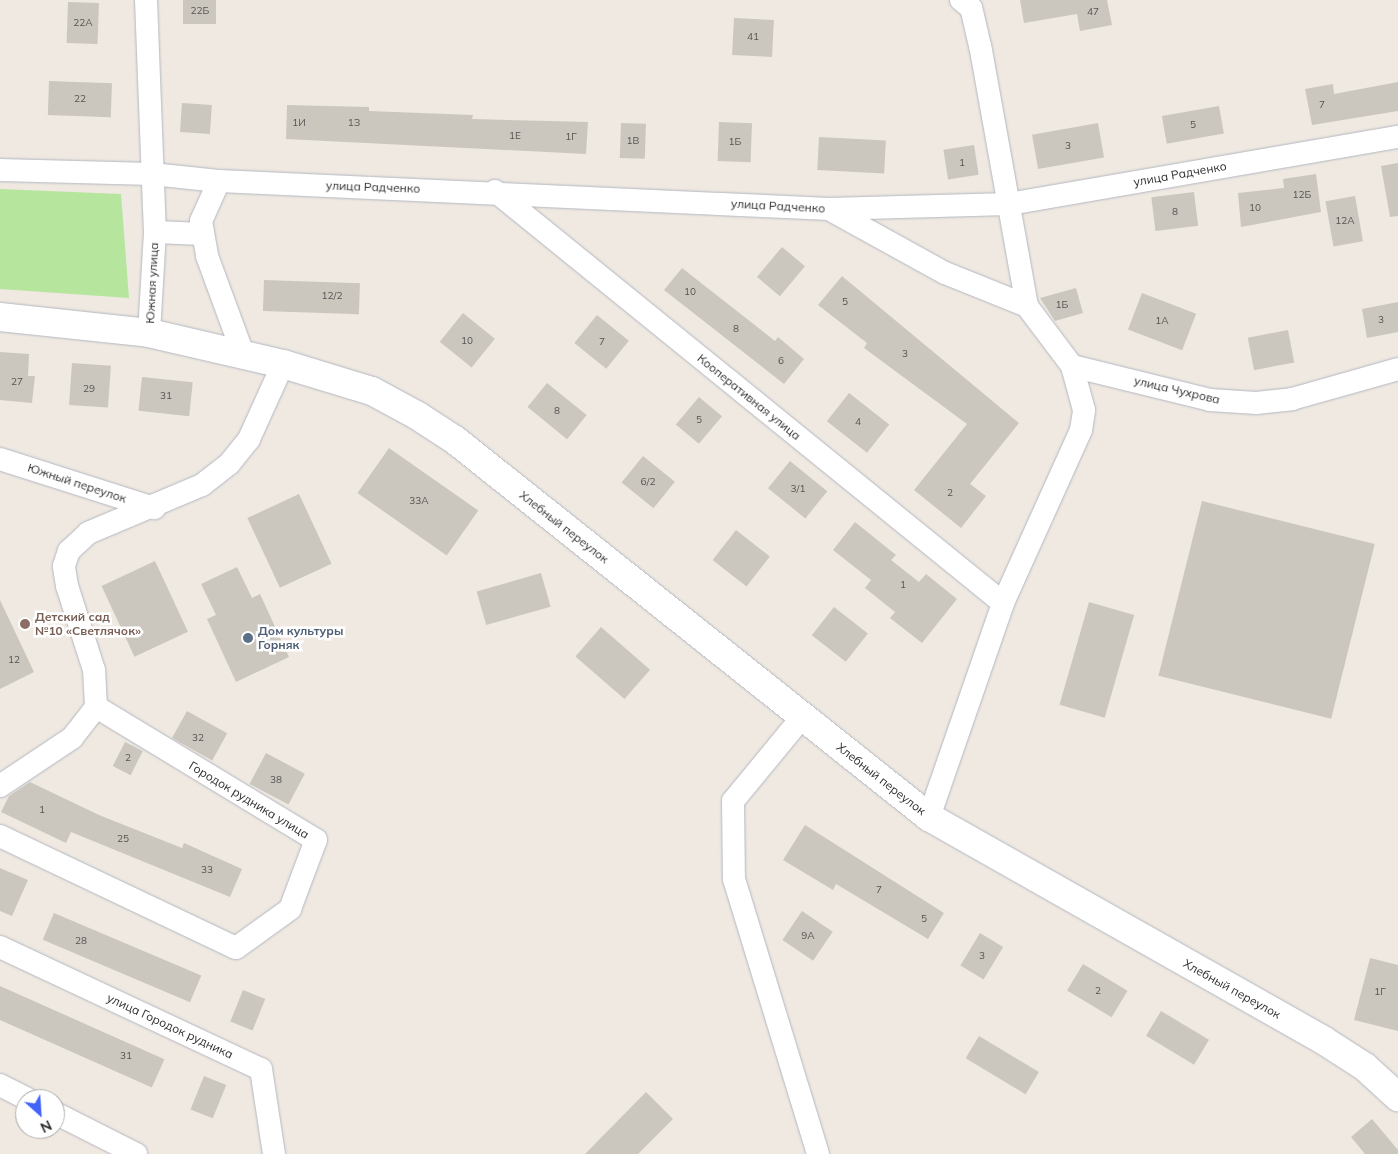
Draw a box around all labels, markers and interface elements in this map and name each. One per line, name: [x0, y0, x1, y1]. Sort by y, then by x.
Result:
house number: 22Б: [191, 5, 209, 17]
house number: 47: [1087, 6, 1099, 18]
house number: 22А: [73, 17, 93, 29]
house number: 41: [747, 31, 759, 43]
house number: 22: [74, 93, 86, 105]
house number: 7: [1319, 99, 1325, 111]
house number: 1И: [292, 117, 306, 129]
house number: 1З: [348, 117, 360, 129]
house number: 5: [1190, 119, 1196, 131]
house number: 1Е: [509, 130, 521, 142]
house number: 1Г: [565, 131, 577, 143]
house number: 1В: [627, 135, 639, 147]
house number: 1Б: [729, 136, 741, 148]
house number: 3: [1065, 140, 1071, 152]
house number: 1: [959, 157, 965, 169]
street label: улица Радченко: [1132, 159, 1228, 189]
street label: улица Радченко: [326, 178, 420, 196]
house number: 12Б: [1293, 189, 1311, 201]
street label: улица Радченко: [730, 196, 826, 216]
house number: 10: [1249, 202, 1261, 214]
house number: 8: [1172, 206, 1178, 218]
house number: 12А: [1335, 215, 1355, 227]
street label: Южная улица: [143, 242, 161, 324]
house number: 10: [684, 286, 696, 298]
house number: 12/2: [322, 290, 342, 302]
house number: 5: [842, 296, 848, 308]
house number: 1Б: [1056, 299, 1068, 311]
house number: 3: [1378, 314, 1384, 326]
house number: 1А: [1155, 315, 1169, 327]
house number: 8: [733, 323, 739, 335]
house number: 10: [461, 335, 473, 347]
house number: 7: [599, 336, 605, 348]
house number: 3: [902, 348, 908, 360]
street label: Кооперативная улица: [694, 351, 804, 443]
house number: 6: [778, 355, 784, 367]
street label: улица Чухрова: [1133, 373, 1221, 407]
house number: 27: [11, 376, 23, 388]
house number: 29: [83, 383, 95, 395]
house number: 31: [160, 390, 172, 402]
house number: 8: [554, 405, 560, 417]
house number: 5: [696, 414, 702, 426]
house number: 4: [855, 416, 861, 428]
street label: Южный переулок: [26, 460, 128, 506]
house number: 6/2: [641, 476, 655, 488]
house number: 3/1: [791, 483, 805, 495]
house number: 2: [947, 487, 953, 499]
street label: Хлебный переулок: [517, 488, 611, 566]
house number: 33А: [409, 495, 429, 507]
house number: 1: [900, 579, 906, 591]
place label: Детский сад №10 «Светлячок»: [35, 610, 141, 638]
marker: Детский сад №10 «Светлячок»: [19, 618, 31, 630]
place label: Дом культуры Горняк: [258, 624, 343, 652]
marker: Дом культуры Горняк: [242, 632, 254, 644]
house number: 12: [8, 654, 20, 666]
house number: 32: [192, 732, 204, 744]
street label: Хлебный переулок: [834, 740, 928, 818]
house number: 2: [125, 752, 131, 764]
street label: Городок рудника улица: [186, 758, 312, 842]
house number: 38: [270, 774, 282, 786]
house number: 1: [39, 804, 45, 816]
house number: 25: [117, 833, 129, 845]
house number: 33: [201, 864, 213, 876]
house number: 7: [876, 884, 882, 896]
house number: 5: [921, 913, 927, 925]
house number: 9А: [801, 930, 815, 942]
house number: 28: [75, 935, 87, 947]
house number: 3: [979, 950, 985, 962]
street label: Хлебный переулок: [1181, 956, 1283, 1022]
house number: 2: [1095, 985, 1101, 997]
house number: 1Г: [1374, 986, 1386, 998]
street label: улица Городок рудника: [105, 990, 235, 1062]
house number: 31: [120, 1050, 132, 1062]
north arrow: [15, 1089, 65, 1139]
text: N: [37, 1116, 55, 1137]

